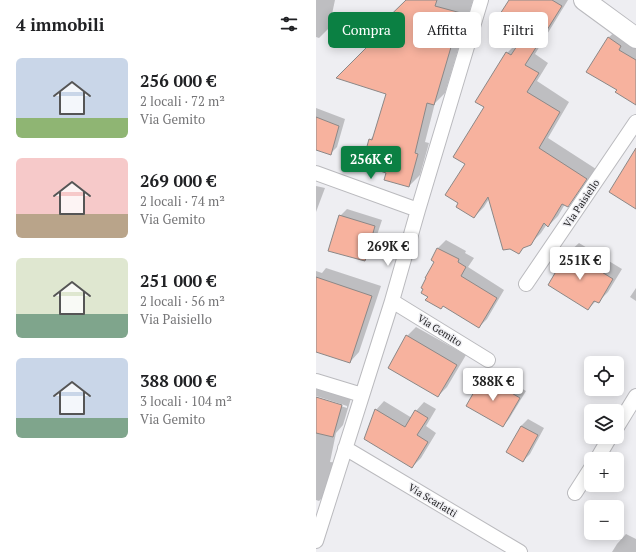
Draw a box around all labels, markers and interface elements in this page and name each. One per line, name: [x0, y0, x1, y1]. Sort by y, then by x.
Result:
chip: Compra: [328, 12, 405, 48]
chip: Affitta: [413, 12, 481, 48]
chip: Filtri: [489, 12, 548, 48]
text: 4 immobili: [16, 13, 104, 36]
icon: filters: [278, 13, 300, 35]
text: 256 000 €: [140, 69, 216, 92]
icon: home: [48, 74, 96, 122]
text: 2 locali · 72 m²: [140, 92, 225, 110]
text: Via Gemito: [140, 110, 205, 128]
pin: 256K €: [338, 146, 404, 180]
text: 256K €: [350, 150, 392, 168]
text: 269 000 €: [140, 169, 216, 192]
icon: home: [48, 174, 96, 222]
street label: Via Paisiello: [561, 176, 603, 230]
text: 2 locali · 74 m²: [140, 192, 225, 210]
text: Via Gemito: [140, 210, 205, 228]
pin: 269K €: [355, 233, 421, 267]
text: 269K €: [367, 237, 409, 255]
pin: 251K €: [547, 247, 613, 281]
text: 251K €: [559, 251, 601, 269]
text: 251 000 €: [140, 269, 216, 292]
icon: home: [48, 274, 96, 322]
text: 2 locali · 56 m²: [140, 292, 225, 310]
text: Via Paisiello: [140, 310, 212, 328]
street label: Via Gemito: [415, 312, 465, 349]
map controls: [584, 356, 624, 540]
button: locate: [584, 356, 624, 396]
pin: 388K €: [460, 368, 526, 402]
text: 388 000 €: [140, 369, 216, 392]
text: 388K €: [472, 372, 514, 390]
icon: home: [48, 374, 96, 422]
text: 3 locali · 104 m²: [140, 392, 232, 410]
button: layers: [584, 404, 624, 444]
text: Via Gemito: [140, 410, 205, 428]
button: +: [584, 452, 624, 492]
street label: Via Scarlatti: [406, 481, 460, 520]
button: −: [584, 500, 624, 540]

